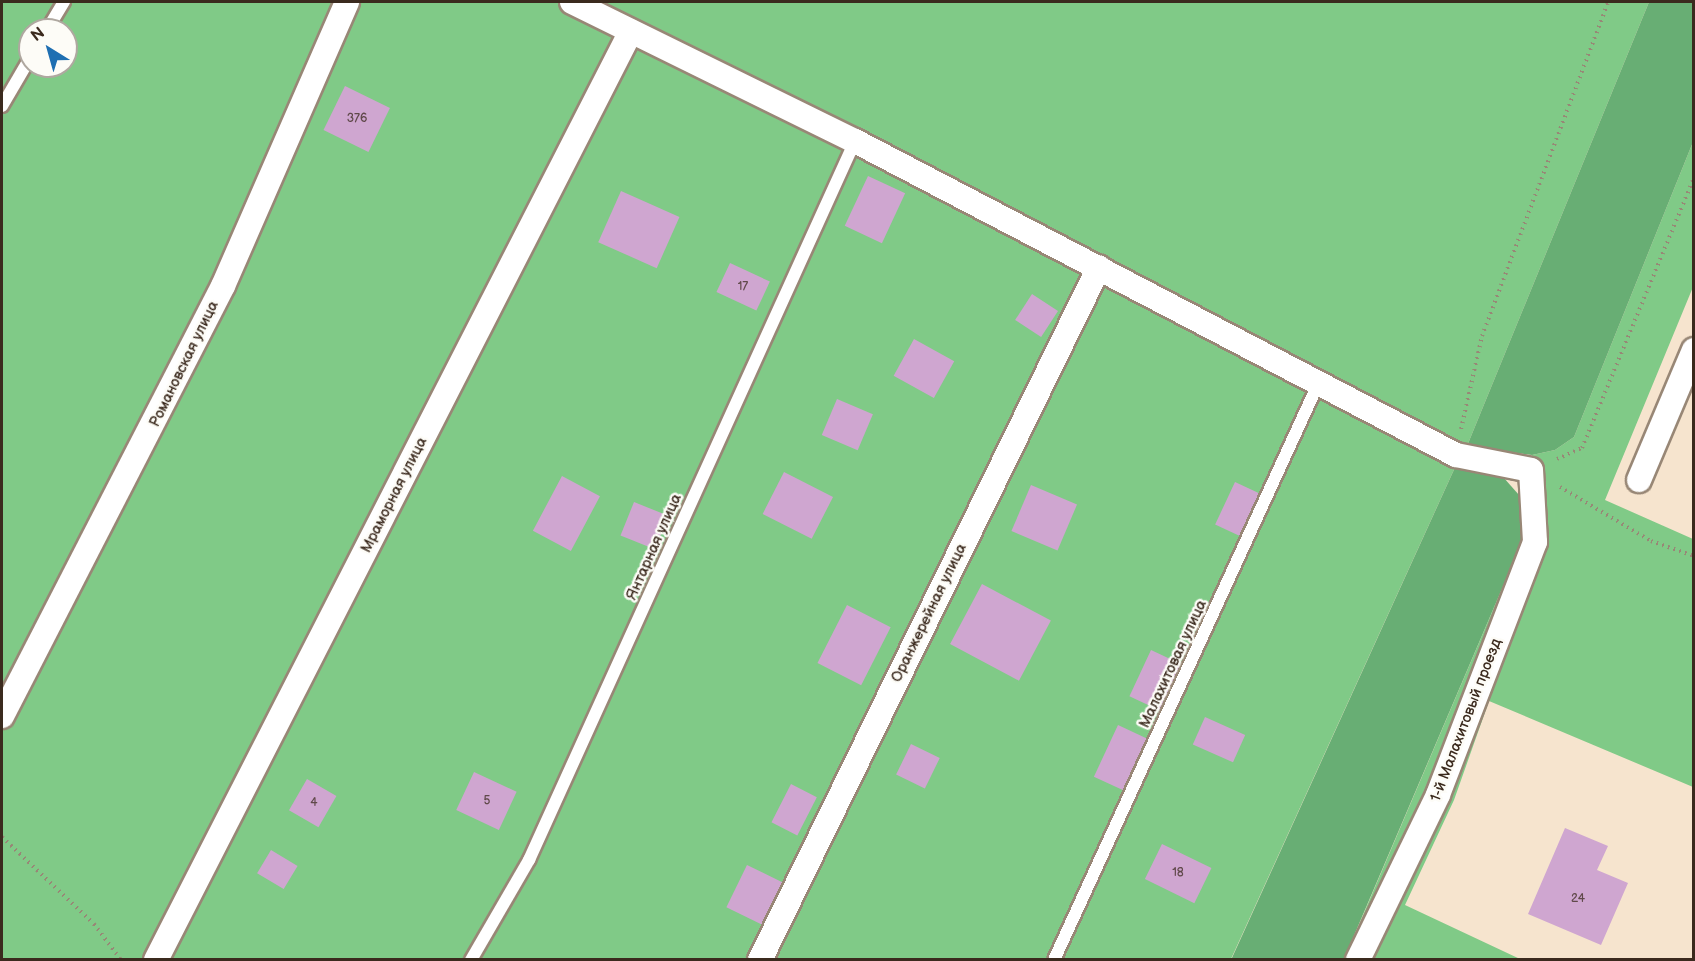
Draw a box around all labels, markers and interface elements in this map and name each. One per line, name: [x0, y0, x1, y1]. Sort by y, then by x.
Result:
north arrow: [18, 18, 78, 78]
text: N: [28, 24, 49, 46]
house number: 376: [347, 112, 367, 126]
house number: 17: [738, 280, 748, 294]
street label: Романовская улица: [146, 298, 222, 430]
street label: Мраморная улица: [357, 434, 431, 556]
street label: Янтарная улица: [623, 491, 685, 603]
street label: Оранжерейная улица: [888, 541, 970, 685]
street label: Малахитовая улица: [1135, 597, 1211, 731]
street label: 1-й Малахитовый проезд: [1427, 636, 1505, 804]
house number: 5: [484, 794, 490, 808]
house number: 4: [310, 796, 318, 810]
house number: 18: [1172, 866, 1184, 880]
house number: 24: [1571, 892, 1585, 906]

